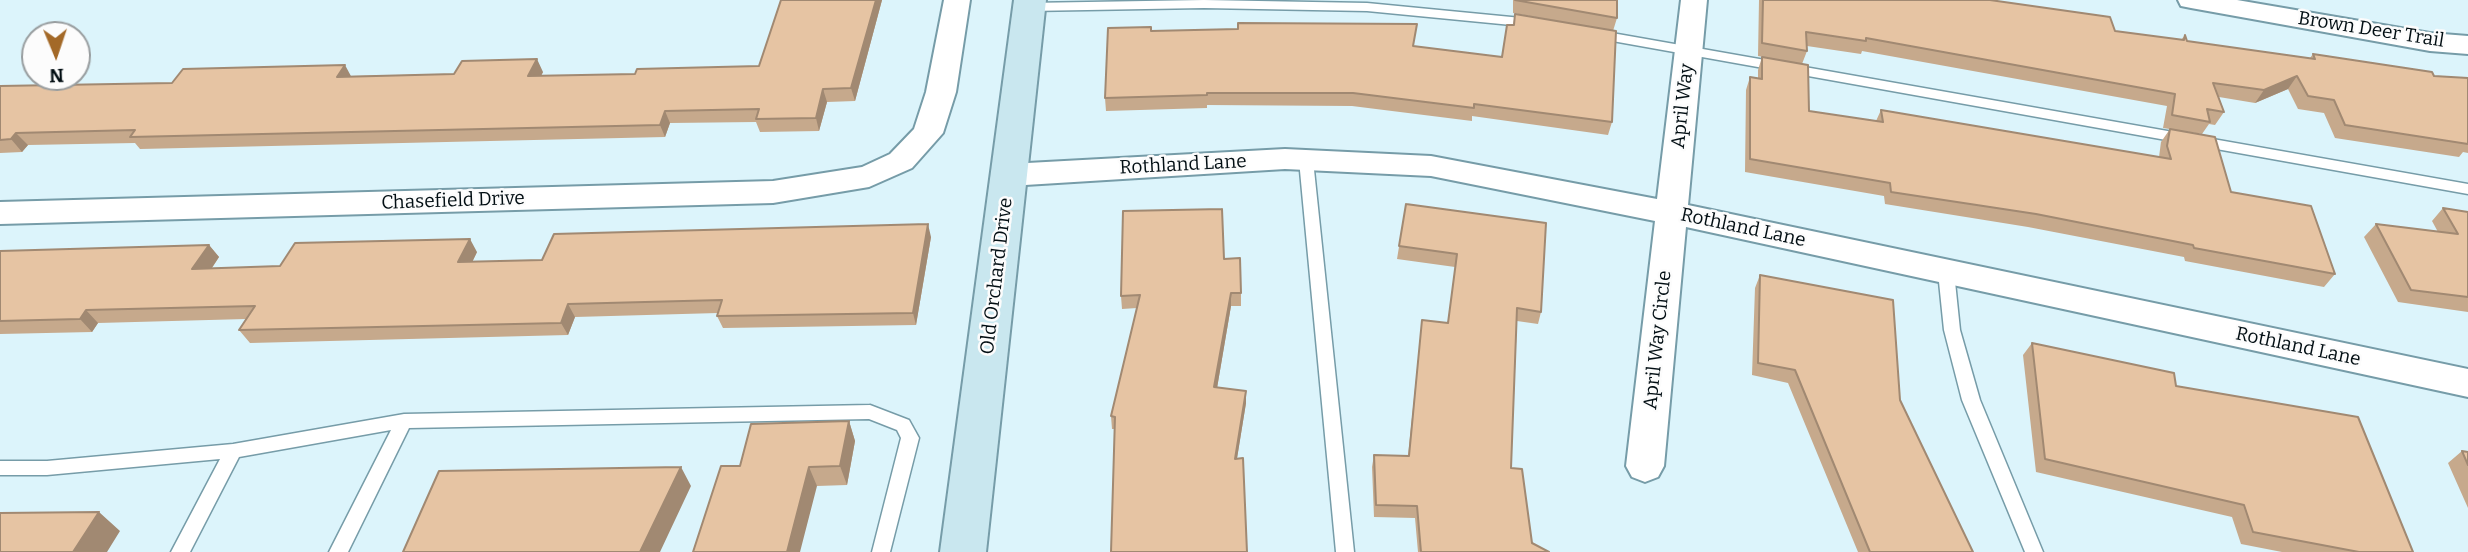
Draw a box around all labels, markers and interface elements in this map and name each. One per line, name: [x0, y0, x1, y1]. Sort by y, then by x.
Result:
street label: Brown Deer Trail: [2296, 7, 2446, 53]
north arrow: [21, 21, 91, 91]
street label: April Way: [1667, 62, 1699, 150]
text: N: [49, 64, 64, 87]
street label: Rothland Lane: [1119, 150, 1247, 180]
street label: Chasefield Drive: [381, 187, 525, 215]
street label: Old Orchard Drive: [976, 196, 1018, 356]
street label: Rothland Lane: [1678, 204, 1808, 252]
street label: April Way Circle: [1639, 269, 1677, 411]
street label: Rothland Lane: [2233, 323, 2363, 371]

